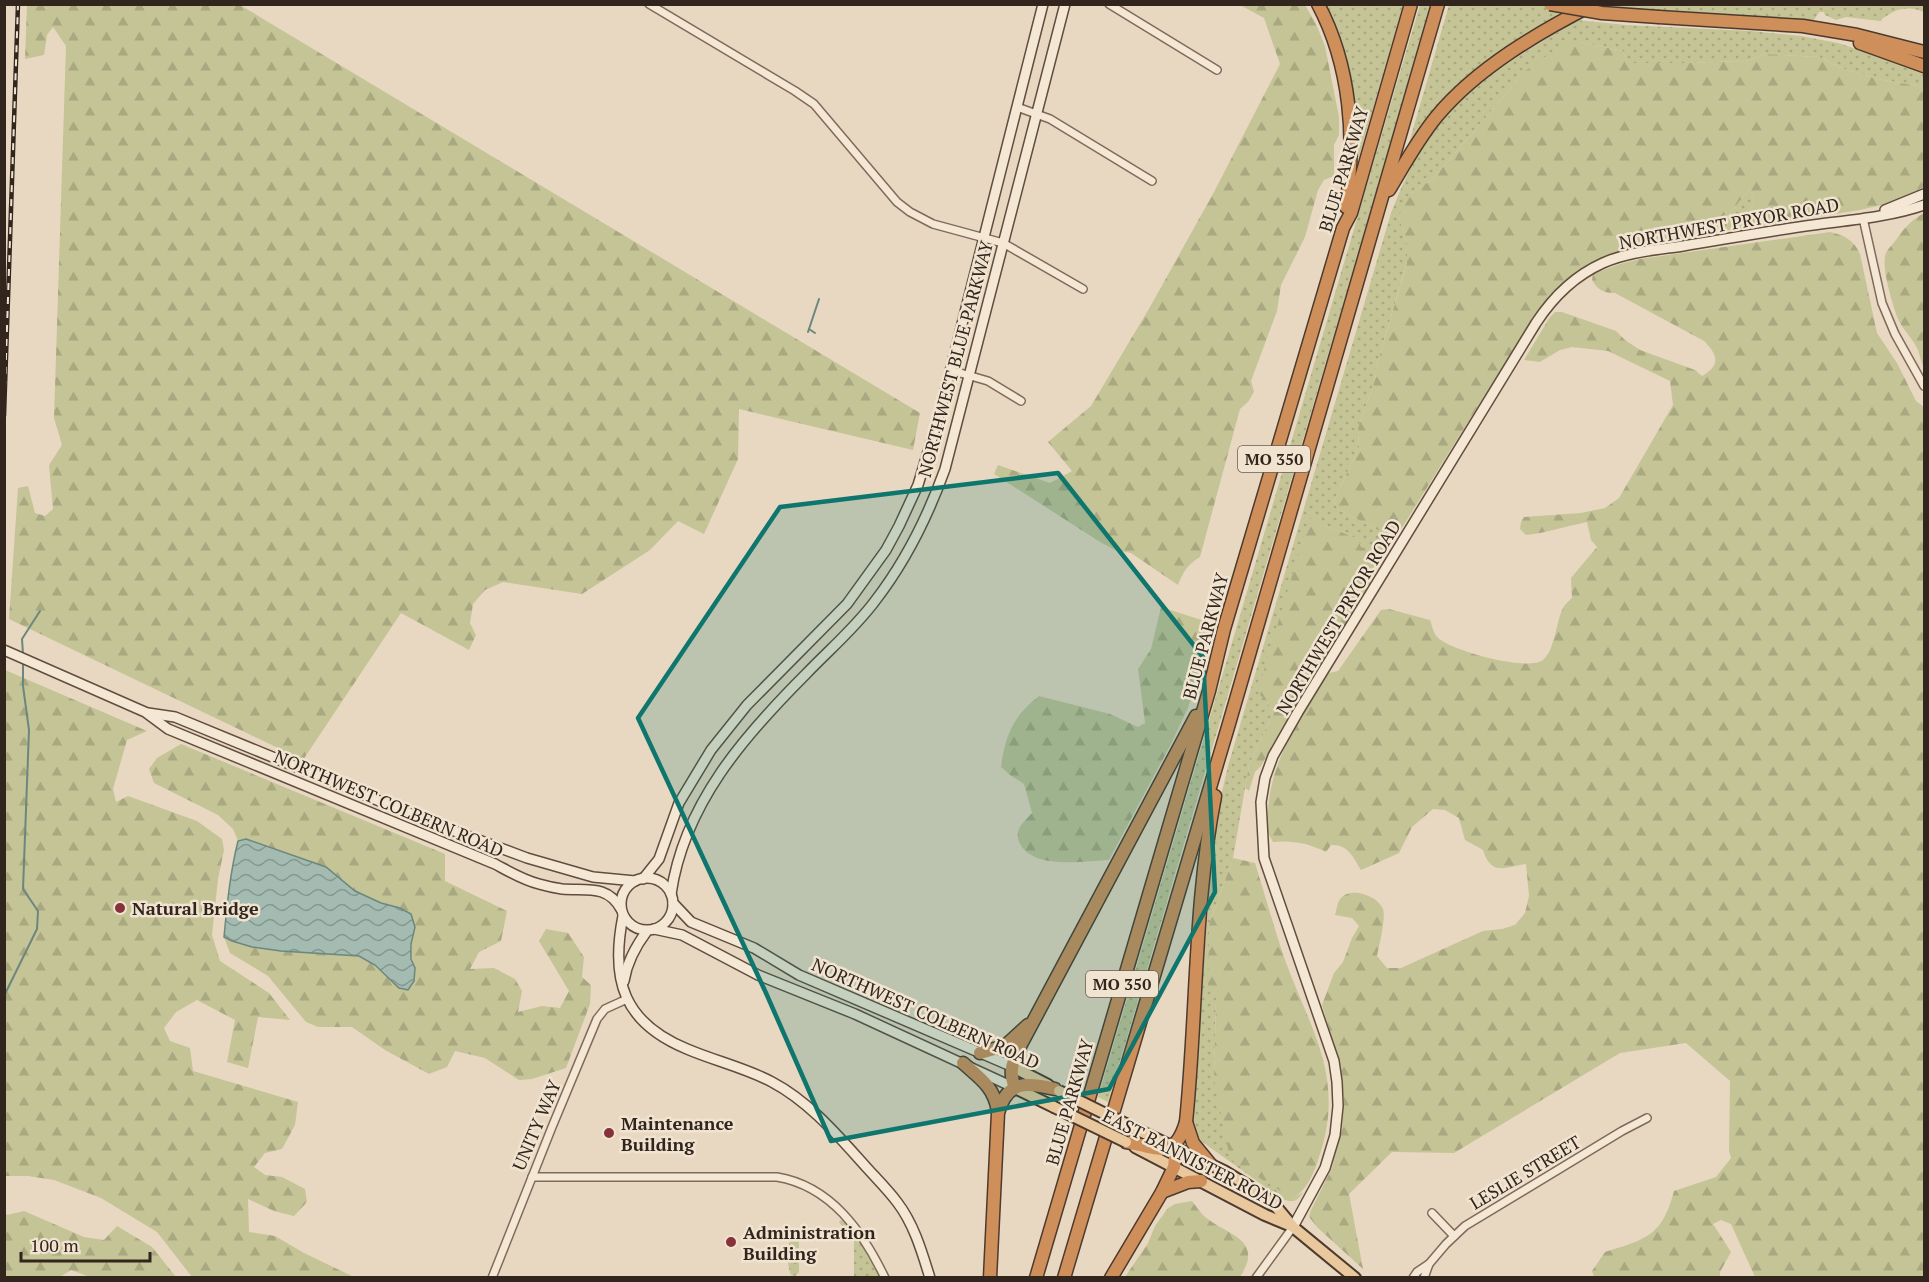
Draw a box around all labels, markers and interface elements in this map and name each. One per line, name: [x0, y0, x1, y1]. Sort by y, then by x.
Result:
street label: BLUE PARKWAY: [1313, 103, 1374, 235]
street label: NORTHWEST PRYOR ROAD: [1617, 192, 1841, 254]
street label: NORTHWEST BLUE PARKWAY: [912, 238, 998, 480]
road number: MO 350: [1238, 446, 1310, 472]
street label: NORTHWEST PRYOR ROAD: [1270, 515, 1406, 719]
street label: BLUE PARKWAY: [1177, 570, 1234, 702]
street label: NORTHWEST COLBERN ROAD: [271, 744, 507, 862]
place label: Natural Bridge: [132, 896, 259, 920]
marker: Natural Bridge: [113, 901, 127, 915]
street label: NORTHWEST COLBERN ROAD: [808, 952, 1044, 1074]
road number: MO 350: [1086, 971, 1158, 997]
street label: BLUE PARKWAY: [1040, 1036, 1099, 1168]
street label: UNITY WAY: [506, 1076, 566, 1174]
street label: EAST BANNISTER ROAD: [1099, 1103, 1287, 1215]
place label: Maintenance Building: [621, 1111, 734, 1156]
marker: Maintenance Building: [602, 1126, 616, 1140]
street label: LESLIE STREET: [1465, 1129, 1585, 1215]
place label: Administration Building: [743, 1220, 876, 1265]
scale bar: [21, 1225, 150, 1263]
text: 100 m: [30, 1233, 79, 1257]
marker: Administration Building: [724, 1235, 738, 1249]

